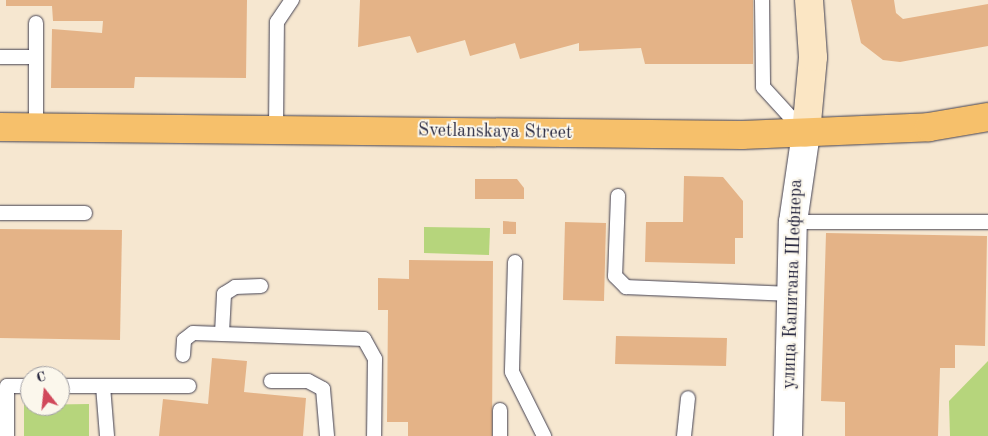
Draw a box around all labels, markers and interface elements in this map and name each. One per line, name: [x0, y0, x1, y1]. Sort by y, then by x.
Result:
street label: Svetlanskaya Street: [418, 120, 572, 144]
street label: улица Капитана Шефнера: [779, 179, 807, 389]
north arrow: [20, 366, 70, 416]
text: С: [35, 370, 48, 386]

